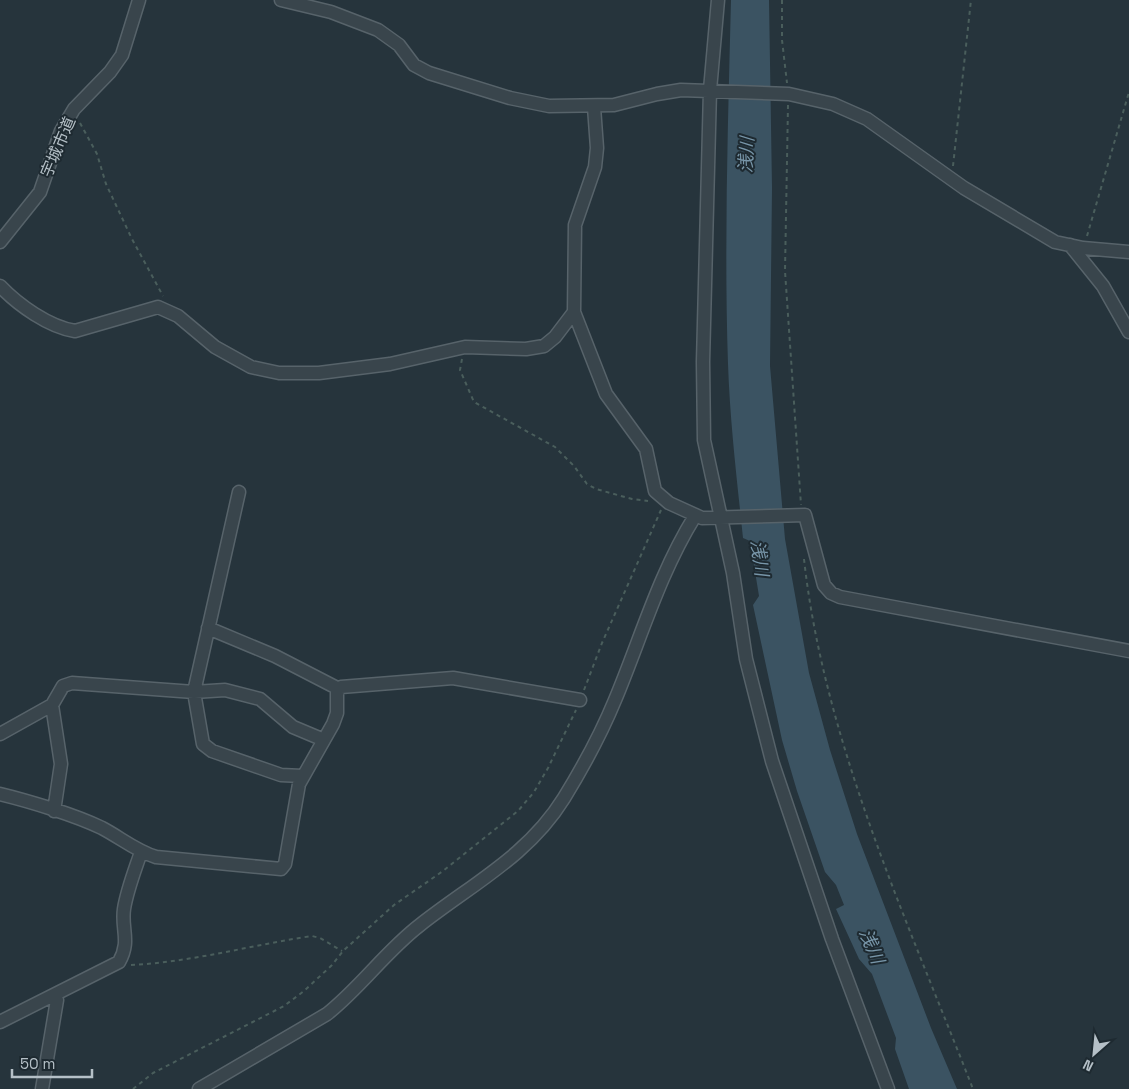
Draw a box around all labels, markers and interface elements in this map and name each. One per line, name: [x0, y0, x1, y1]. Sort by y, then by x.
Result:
street label: 宇城市道: [36, 113, 80, 181]
water label: 浅川: [734, 134, 759, 174]
water label: 浅川: [746, 539, 774, 579]
water label: 浅川: [854, 925, 890, 969]
north arrow: [1069, 1029, 1119, 1079]
scale bar: [12, 1046, 92, 1078]
text: 50 m: [20, 1054, 55, 1073]
text: N: [1080, 1055, 1096, 1076]

